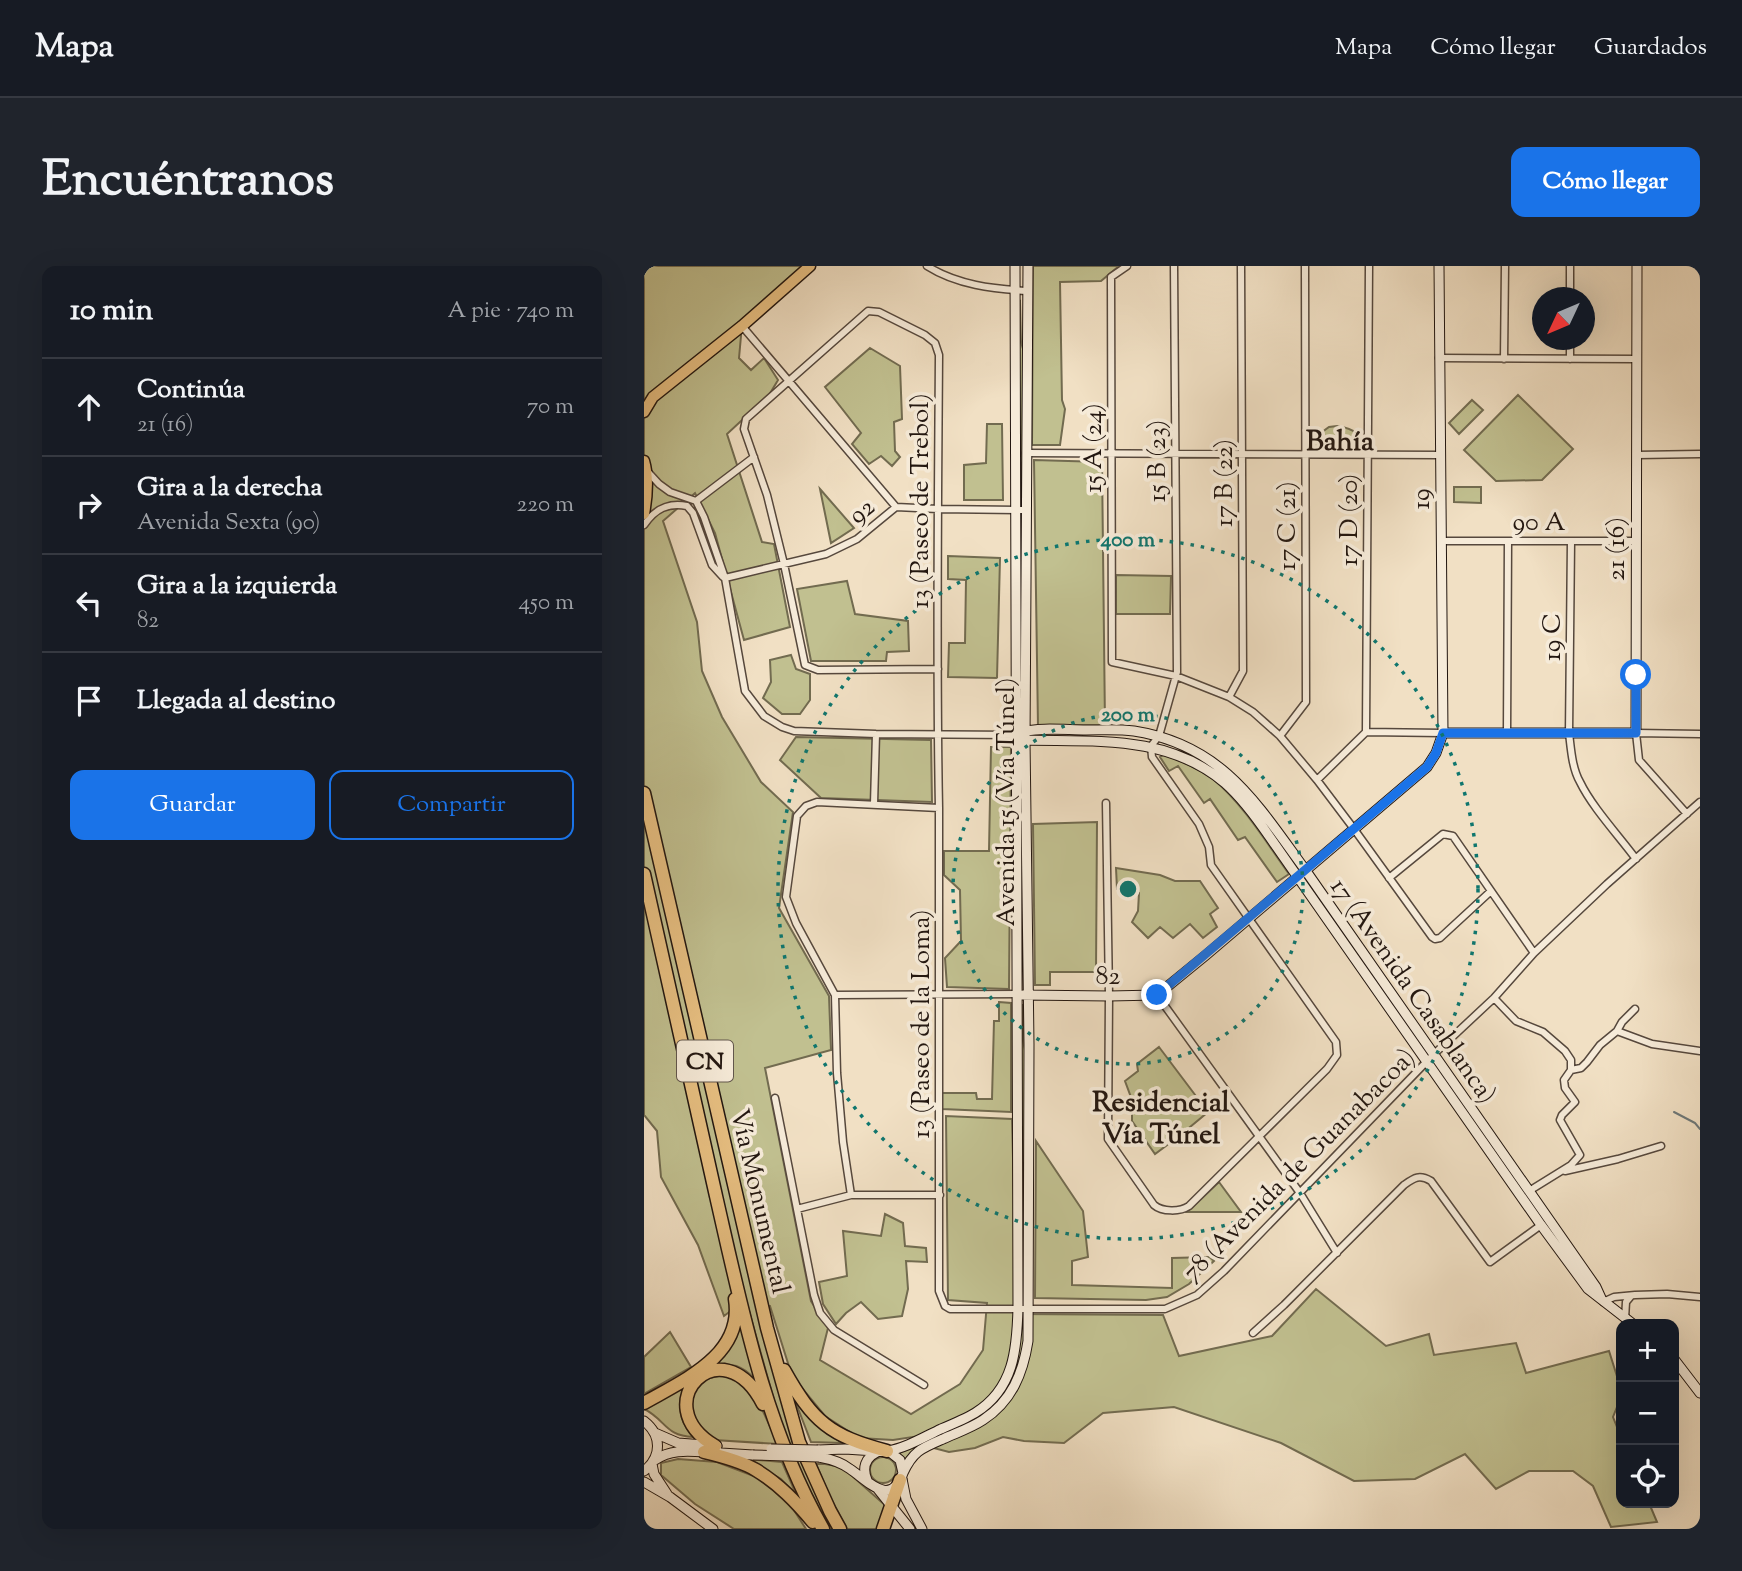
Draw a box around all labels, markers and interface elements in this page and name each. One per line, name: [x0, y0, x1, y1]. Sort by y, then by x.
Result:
text: Mapa: [35, 24, 114, 72]
text: Mapa: [1335, 31, 1392, 65]
text: Cómo llegar: [1430, 31, 1556, 65]
text: Guardados: [1594, 31, 1707, 65]
text: Encuéntranos: [42, 147, 334, 217]
button: Cómo llegar: [1511, 147, 1700, 217]
north arrow: [1532, 287, 1595, 350]
text: 10 min: [70, 290, 153, 333]
text: A pie · 740 m: [448, 295, 574, 328]
text: Continúa: [137, 372, 245, 409]
icon: ahead: [70, 388, 108, 426]
text: 70 m: [527, 391, 574, 424]
street label: 13 (Paseo de Trebol): [903, 393, 940, 609]
street label: 15 A (24): [1076, 403, 1113, 493]
text: 21 (16): [137, 409, 194, 442]
street label: 15 B (23): [1140, 420, 1177, 502]
district label: Bahía: [1306, 423, 1374, 463]
street label: 17 B (22): [1207, 439, 1244, 527]
text: Gira a la derecha: [137, 470, 322, 507]
street label: 17 D (20): [1332, 474, 1369, 566]
street label: 17 C (21): [1270, 481, 1307, 571]
icon: right: [70, 486, 108, 524]
street label: 19: [1404, 488, 1441, 510]
text: 220 m: [516, 489, 574, 522]
street label: 92: [841, 490, 884, 534]
street label: 90 A: [1512, 505, 1566, 542]
text: Avenida Sexta (90): [137, 507, 320, 540]
street label: 21 (16): [1599, 517, 1636, 581]
text: 400 m: [1100, 526, 1156, 556]
text: Gira a la izquierda: [137, 568, 337, 605]
icon: left: [70, 584, 108, 622]
text: 450 m: [518, 587, 574, 620]
text: 82: [137, 605, 159, 638]
street label: 19 C: [1535, 613, 1572, 661]
route start: [1620, 659, 1651, 690]
street label: Avenida 15 (Vía Túnel): [989, 677, 1026, 927]
icon: arrive: [70, 682, 108, 720]
text: Llegada al destino: [137, 683, 335, 720]
text: 200 m: [1101, 701, 1156, 731]
button: Guardar: [70, 770, 315, 840]
button: Compartir: [329, 770, 574, 840]
street label: 17 (Avenida Casablanca): [1320, 871, 1504, 1112]
centre of rings: [1116, 877, 1140, 901]
street label: 13 (Paseo de la Loma): [904, 909, 941, 1139]
street label: 82: [1096, 959, 1120, 996]
route end: [1141, 979, 1172, 1010]
road number: CN: [677, 1040, 733, 1082]
street label: 78 (Avenida de Guanabacoa): [1175, 1041, 1425, 1291]
district label: Residencial Vía Túnel: [1092, 1084, 1230, 1156]
street label: Vía Monumental: [719, 1105, 798, 1298]
map controls: [1616, 1319, 1679, 1508]
button: +: [1616, 1319, 1679, 1382]
button: −: [1616, 1382, 1679, 1445]
button: locate: [1616, 1445, 1679, 1508]

